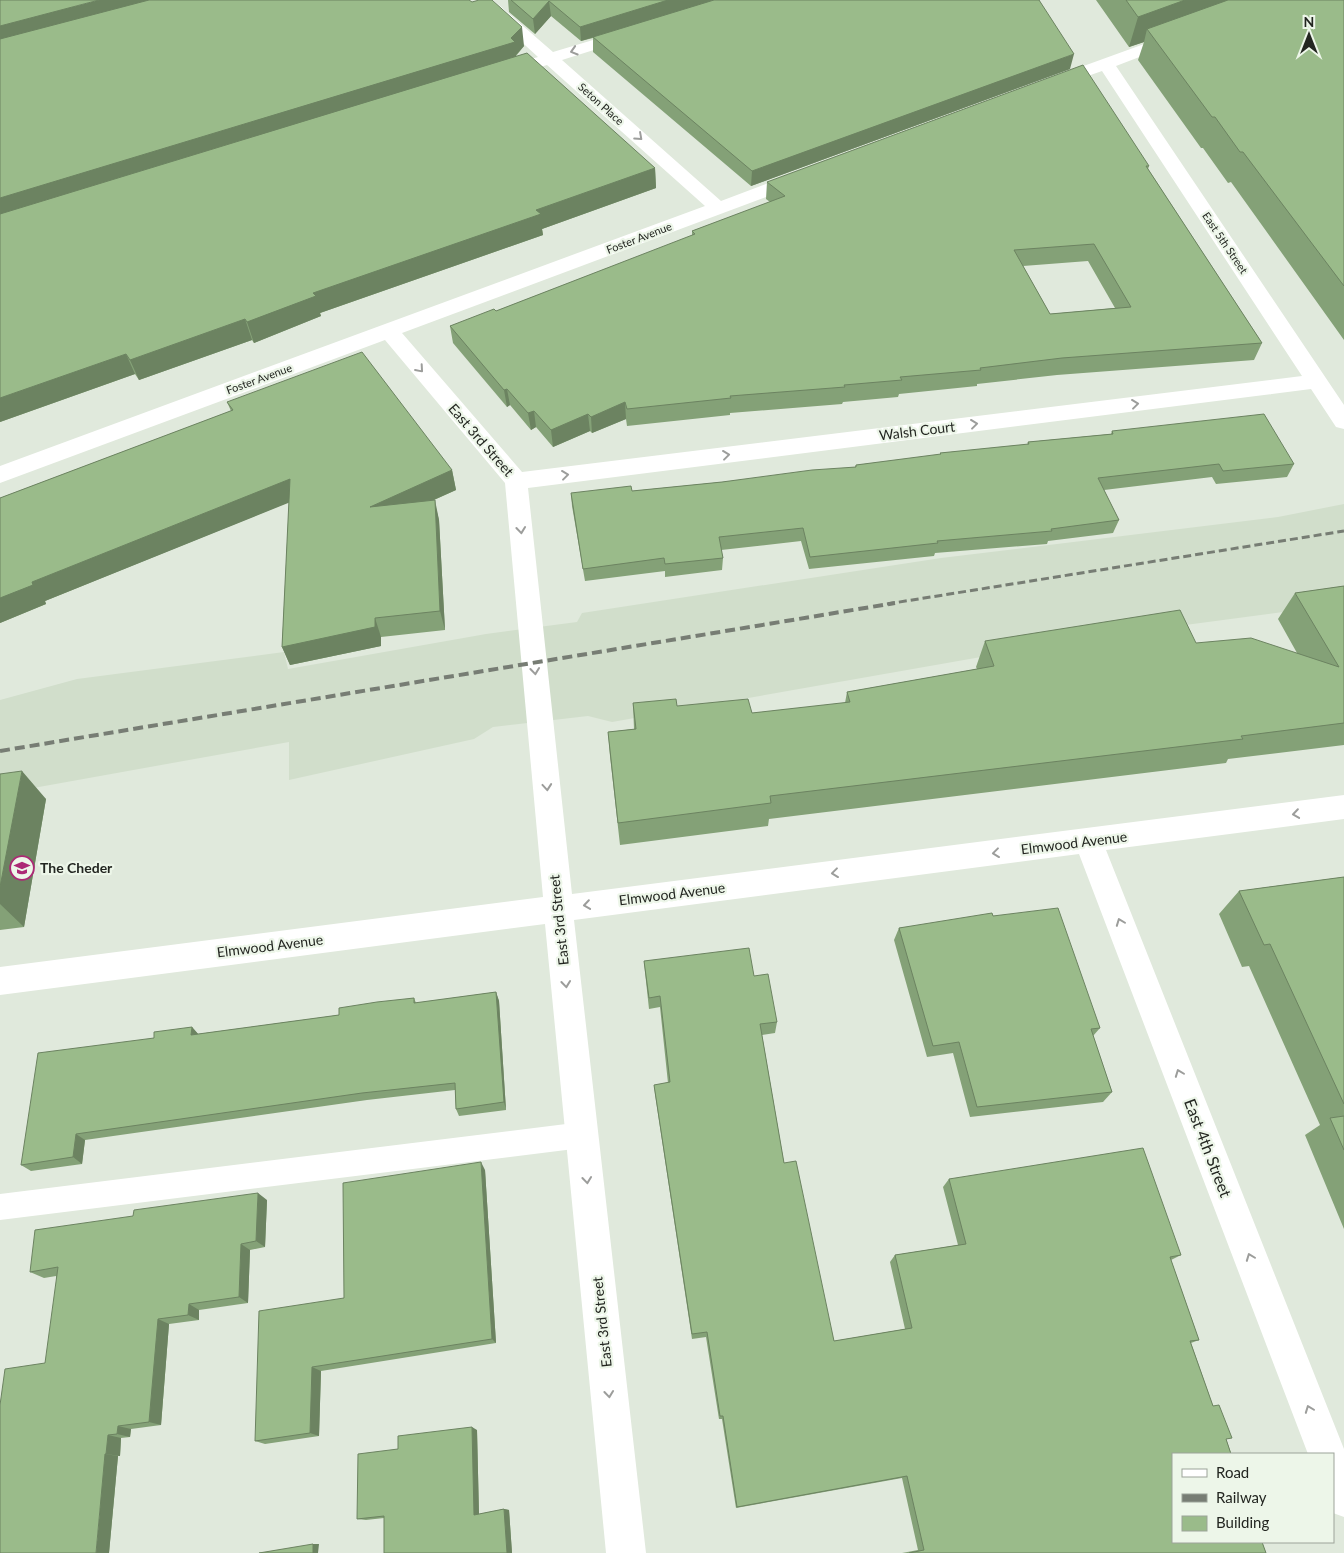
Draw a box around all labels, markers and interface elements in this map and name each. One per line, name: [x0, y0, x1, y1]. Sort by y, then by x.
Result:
north arrow: [1284, 10, 1334, 60]
text: N: [1304, 13, 1314, 30]
one-way arrow: [571, 45, 579, 55]
street label: Seton Place: [576, 80, 627, 127]
one-way arrow: [633, 131, 642, 140]
street label: East 5th Street: [1200, 209, 1251, 276]
street label: Foster Avenue: [604, 219, 674, 256]
street label: Foster Avenue: [224, 361, 294, 396]
one-way arrow: [414, 364, 423, 373]
one-way arrow: [1131, 399, 1140, 409]
street label: East 3rd Street: [445, 400, 518, 480]
street label: Walsh Court: [878, 417, 956, 444]
one-way arrow: [970, 419, 978, 430]
one-way arrow: [722, 450, 730, 461]
one-way arrow: [561, 470, 569, 481]
one-way arrow: [515, 526, 526, 534]
one-way arrow: [529, 667, 540, 675]
one-way arrow: [541, 784, 552, 792]
one-way arrow: [1291, 808, 1300, 818]
street label: Elmwood Avenue: [1020, 828, 1128, 857]
one-way arrow: [991, 847, 999, 858]
school or university icon: The Cheder: [9, 855, 35, 881]
place label: The Cheder: [40, 859, 113, 876]
one-way arrow: [830, 867, 838, 878]
street label: East 3rd Street: [545, 874, 572, 966]
street label: Elmwood Avenue: [618, 879, 726, 908]
one-way arrow: [582, 899, 590, 910]
one-way arrow: [1115, 918, 1126, 927]
street label: Elmwood Avenue: [216, 931, 324, 960]
one-way arrow: [560, 980, 571, 988]
one-way arrow: [1174, 1070, 1184, 1078]
street label: East 4th Street: [1181, 1096, 1236, 1200]
one-way arrow: [581, 1177, 592, 1185]
one-way arrow: [1246, 1254, 1256, 1262]
street label: East 3rd Street: [588, 1276, 615, 1368]
one-way arrow: [603, 1390, 614, 1398]
one-way arrow: [1305, 1405, 1315, 1414]
legend: [1172, 1453, 1334, 1543]
text: Road: [1216, 1463, 1249, 1481]
text: Railway: [1216, 1488, 1267, 1506]
text: Building: [1216, 1513, 1269, 1531]

